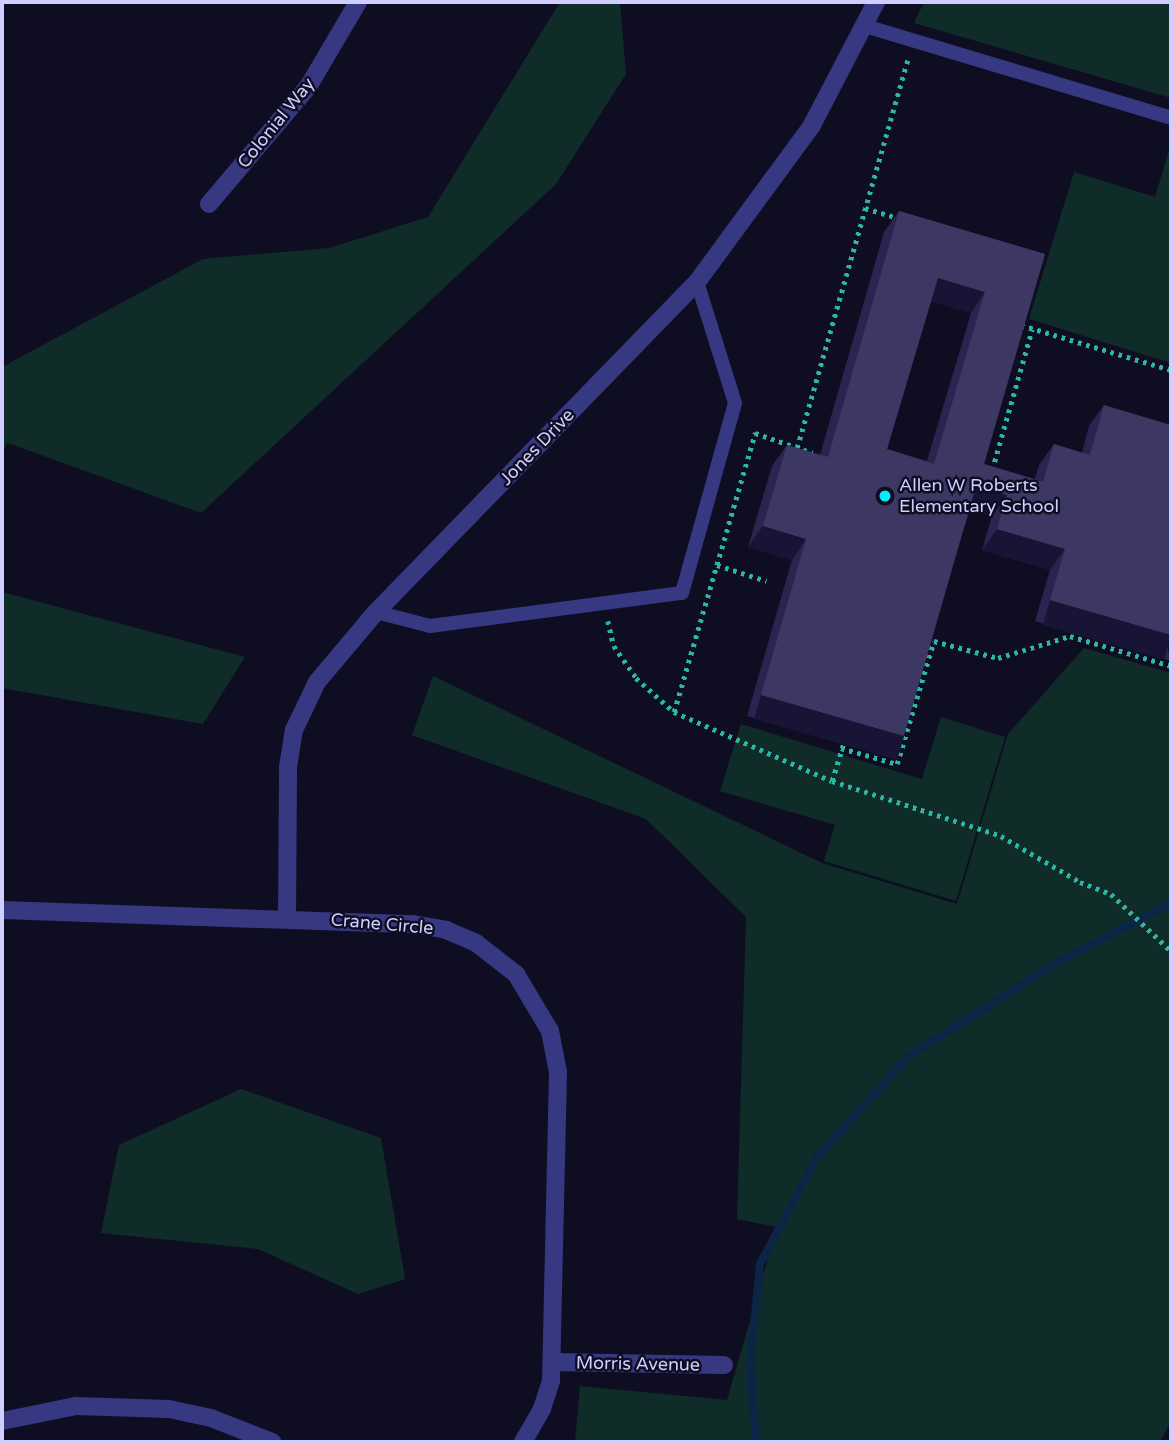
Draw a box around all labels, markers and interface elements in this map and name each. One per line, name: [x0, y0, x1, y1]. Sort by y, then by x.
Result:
street label: Colonial Way: [233, 73, 319, 173]
street label: Jones Drive: [495, 404, 579, 490]
place label: Allen W Roberts Elementary School: [899, 475, 1059, 518]
marker: Allen W Roberts Elementary School: [877, 488, 893, 504]
street label: Crane Circle: [330, 909, 434, 939]
street label: Morris Avenue: [576, 1352, 700, 1376]

